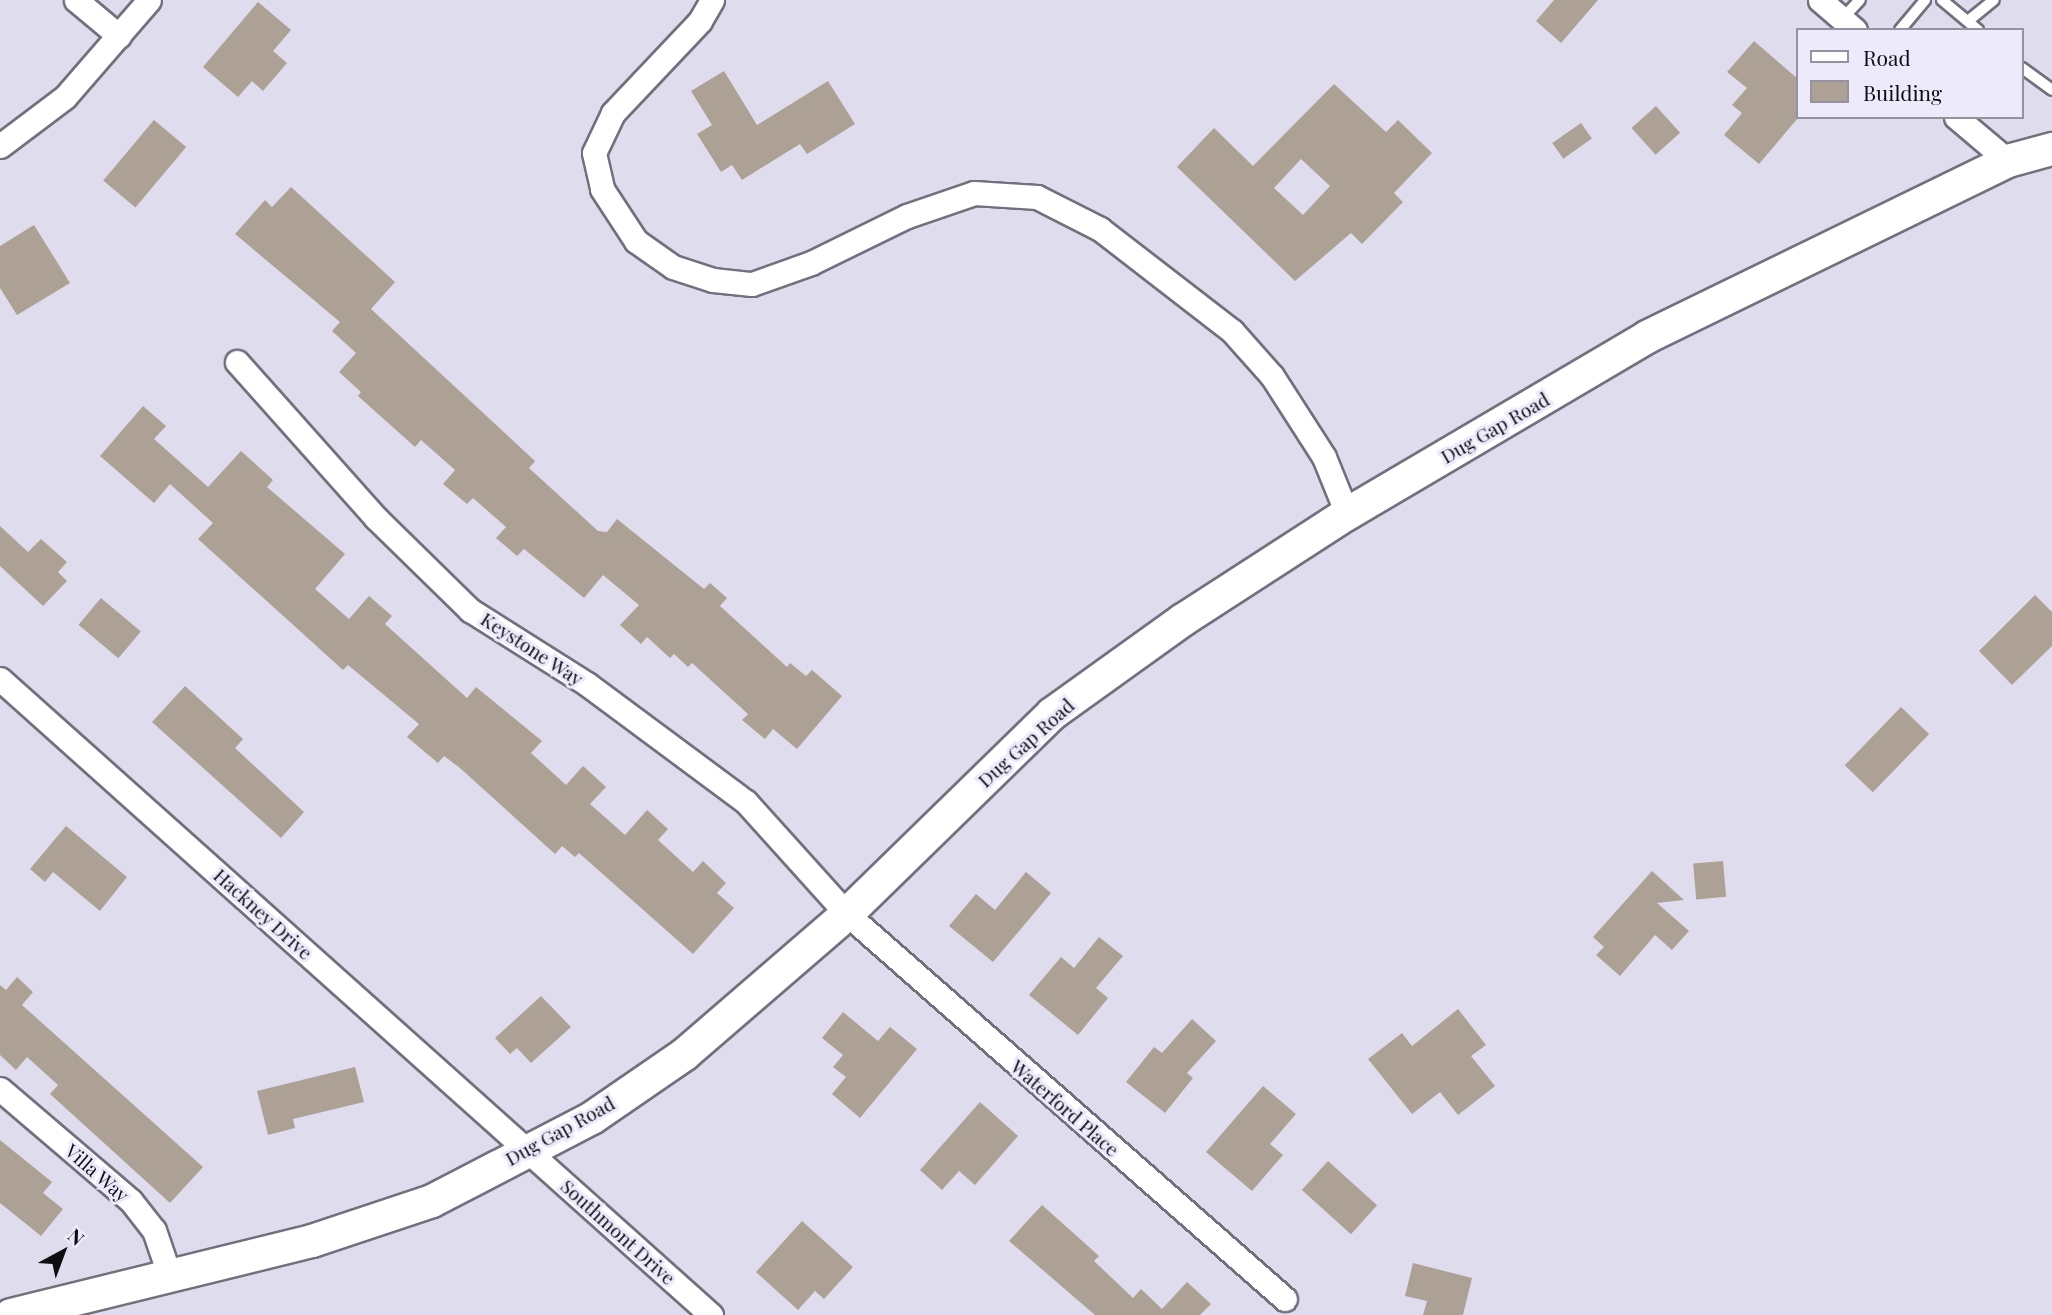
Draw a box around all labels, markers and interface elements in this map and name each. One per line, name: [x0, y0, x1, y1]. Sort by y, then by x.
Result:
legend: [1797, 28, 2024, 119]
text: Road: [1863, 43, 1911, 71]
text: Building: [1863, 78, 1942, 106]
street label: Dug Gap Road: [1437, 388, 1553, 468]
street label: Keystone Way: [476, 607, 588, 691]
street label: Dug Gap Road: [973, 694, 1079, 792]
street label: Hackney Drive: [209, 864, 317, 964]
street label: Waterford Place: [1006, 1055, 1124, 1161]
street label: Dug Gap Road: [501, 1092, 619, 1170]
street label: Villa Way: [60, 1139, 134, 1207]
street label: Southmont Drive: [556, 1175, 680, 1289]
north arrow: [28, 1217, 98, 1287]
text: N: [63, 1222, 90, 1250]

